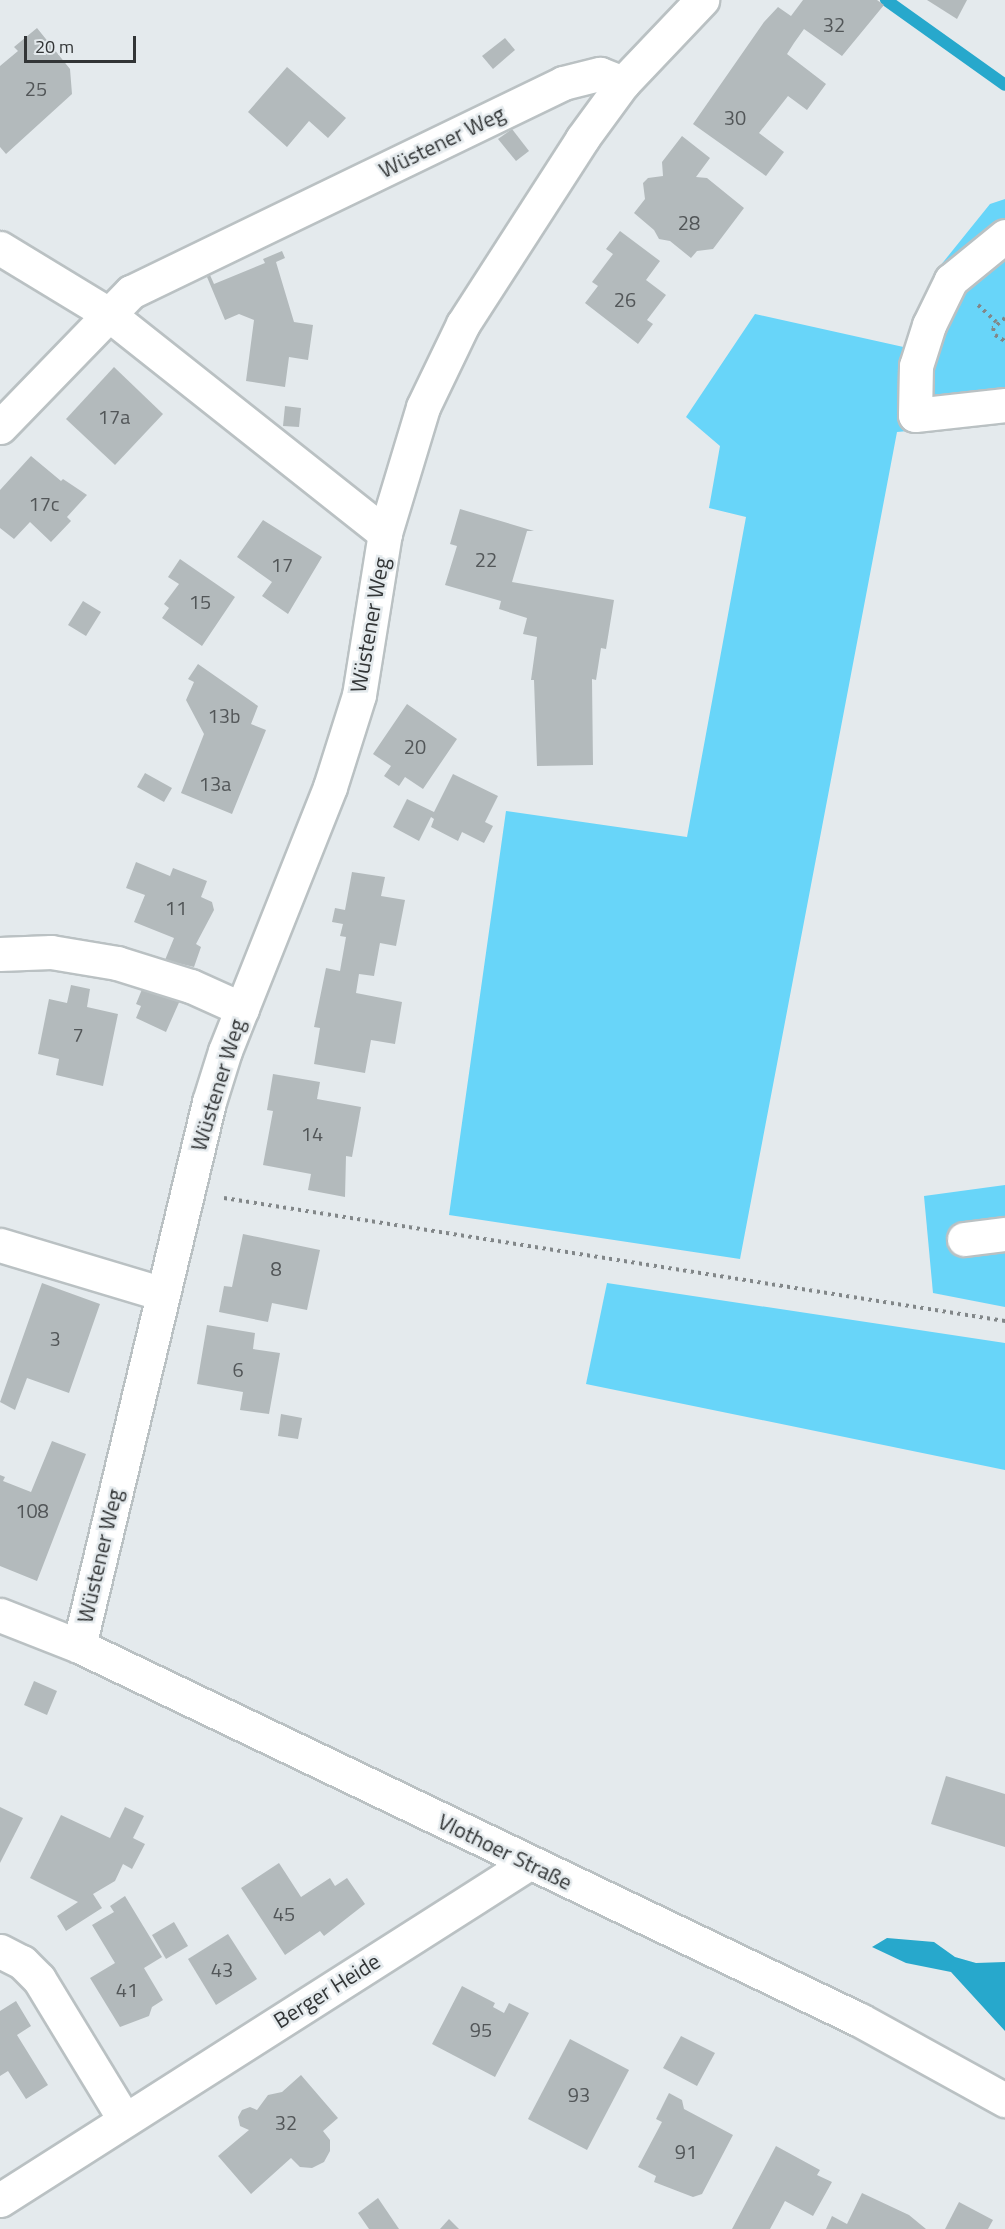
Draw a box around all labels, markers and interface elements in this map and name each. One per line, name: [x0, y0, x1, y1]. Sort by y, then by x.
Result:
house number: 32: [823, 12, 845, 36]
scale bar: [27, 24, 140, 62]
text: 20 m: [35, 33, 74, 60]
house number: 25: [25, 76, 47, 100]
street label: Wüstener Weg: [375, 100, 509, 184]
house number: 30: [724, 105, 746, 129]
house number: 28: [678, 210, 700, 234]
house number: 26: [614, 287, 636, 311]
house number: 17a: [98, 404, 130, 428]
house number: 17c: [28, 491, 60, 515]
house number: 22: [475, 547, 497, 571]
house number: 17: [271, 552, 293, 576]
street label: Wüstener Weg: [345, 555, 395, 695]
house number: 15: [189, 589, 211, 613]
house number: 13b: [208, 703, 240, 727]
house number: 20: [404, 734, 426, 758]
house number: 13a: [199, 771, 231, 795]
house number: 11: [165, 895, 187, 919]
street label: Wüstener Weg: [185, 1016, 251, 1154]
house number: 7: [72, 1022, 84, 1046]
house number: 14: [301, 1121, 323, 1145]
house number: 8: [270, 1256, 282, 1280]
house number: 3: [49, 1326, 61, 1350]
house number: 6: [232, 1357, 244, 1381]
street label: Wüstener Weg: [72, 1486, 128, 1626]
house number: 108: [15, 1498, 49, 1522]
street label: Vlothoer Straße: [434, 1808, 576, 1896]
house number: 45: [273, 1901, 295, 1925]
street label: Berger Heide: [269, 1948, 385, 2034]
house number: 43: [211, 1957, 233, 1981]
house number: 41: [116, 1977, 138, 2001]
house number: 95: [470, 2017, 492, 2041]
house number: 93: [568, 2082, 590, 2106]
house number: 32: [275, 2110, 297, 2134]
house number: 91: [675, 2139, 697, 2163]

